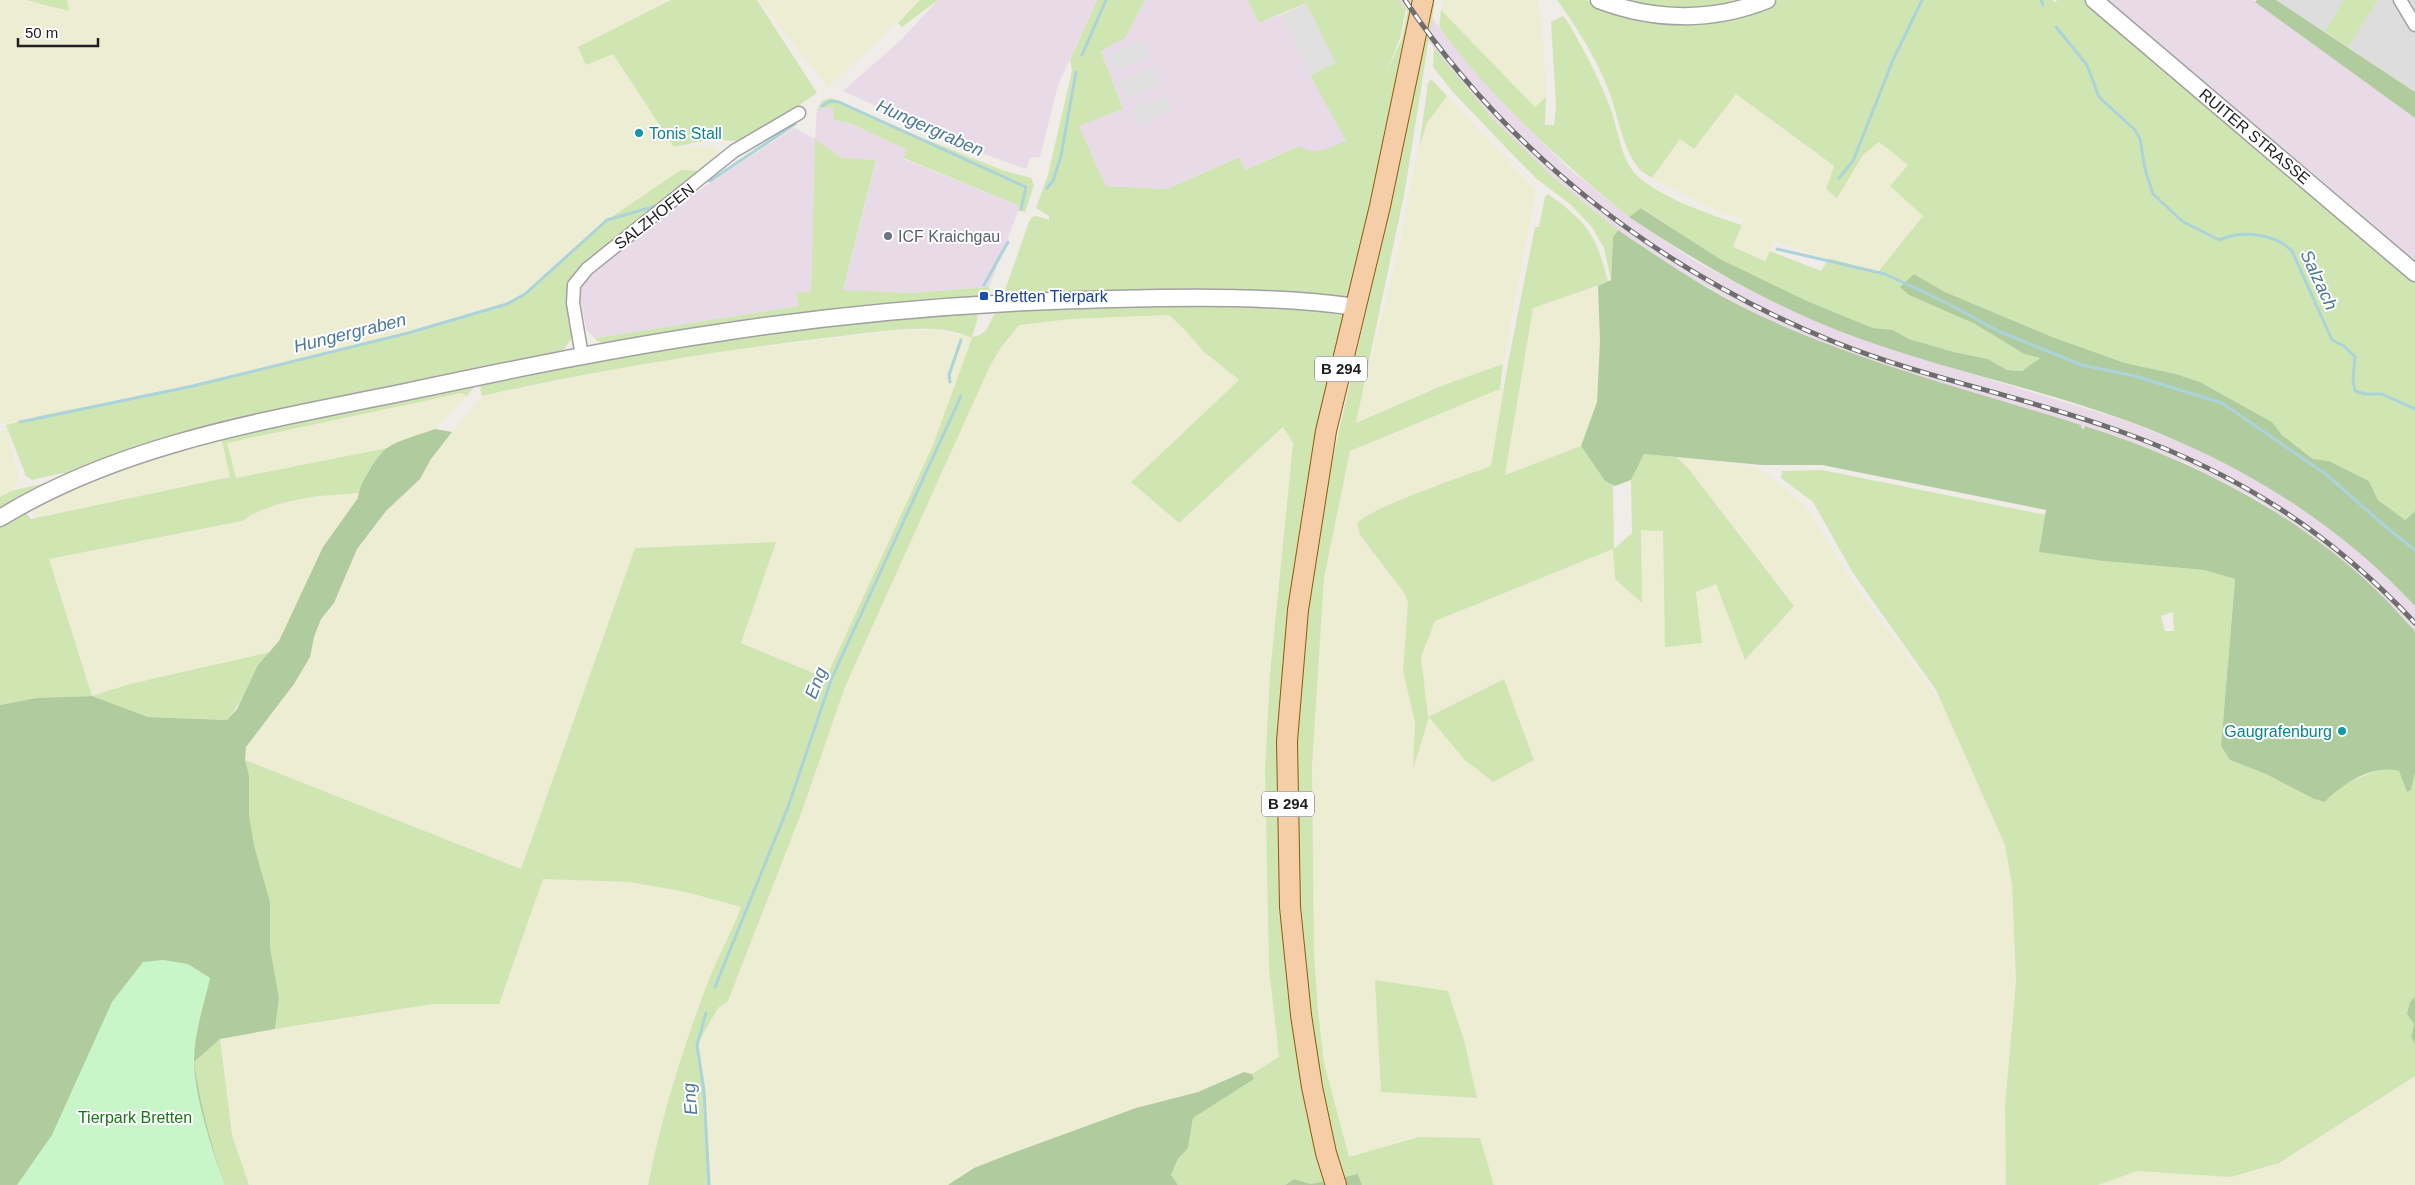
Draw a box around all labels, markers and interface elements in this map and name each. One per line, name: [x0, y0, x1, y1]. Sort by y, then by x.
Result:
scale bar: [18, 15, 98, 47]
text: 50 m: [25, 24, 58, 41]
street label: RUITER STRASSE: [2196, 85, 2313, 187]
water label: Hungergraben: [873, 95, 987, 161]
place label: Tonis Stall: [649, 125, 722, 142]
marker: Tonis Stall: [633, 127, 645, 139]
street label: SALZHOFEN: [611, 180, 697, 253]
place label: ICF Kraichgau: [898, 228, 1000, 245]
marker: ICF Kraichgau: [882, 230, 894, 242]
water label: Salzach: [2296, 247, 2342, 313]
place label: Bretten Tierpark: [994, 288, 1109, 305]
marker: Bretten Tierpark: [978, 290, 990, 302]
water label: Hungergraben: [292, 309, 408, 357]
road number: B 294: [1315, 356, 1367, 382]
water label: Eng: [801, 664, 831, 702]
place label: Gaugrafenburg: [2224, 723, 2332, 740]
marker: Gaugrafenburg: [2336, 725, 2348, 737]
road number: B 294: [1262, 792, 1314, 816]
water label: Eng: [679, 1082, 701, 1116]
park label: Tierpark Bretten: [78, 1109, 192, 1126]

